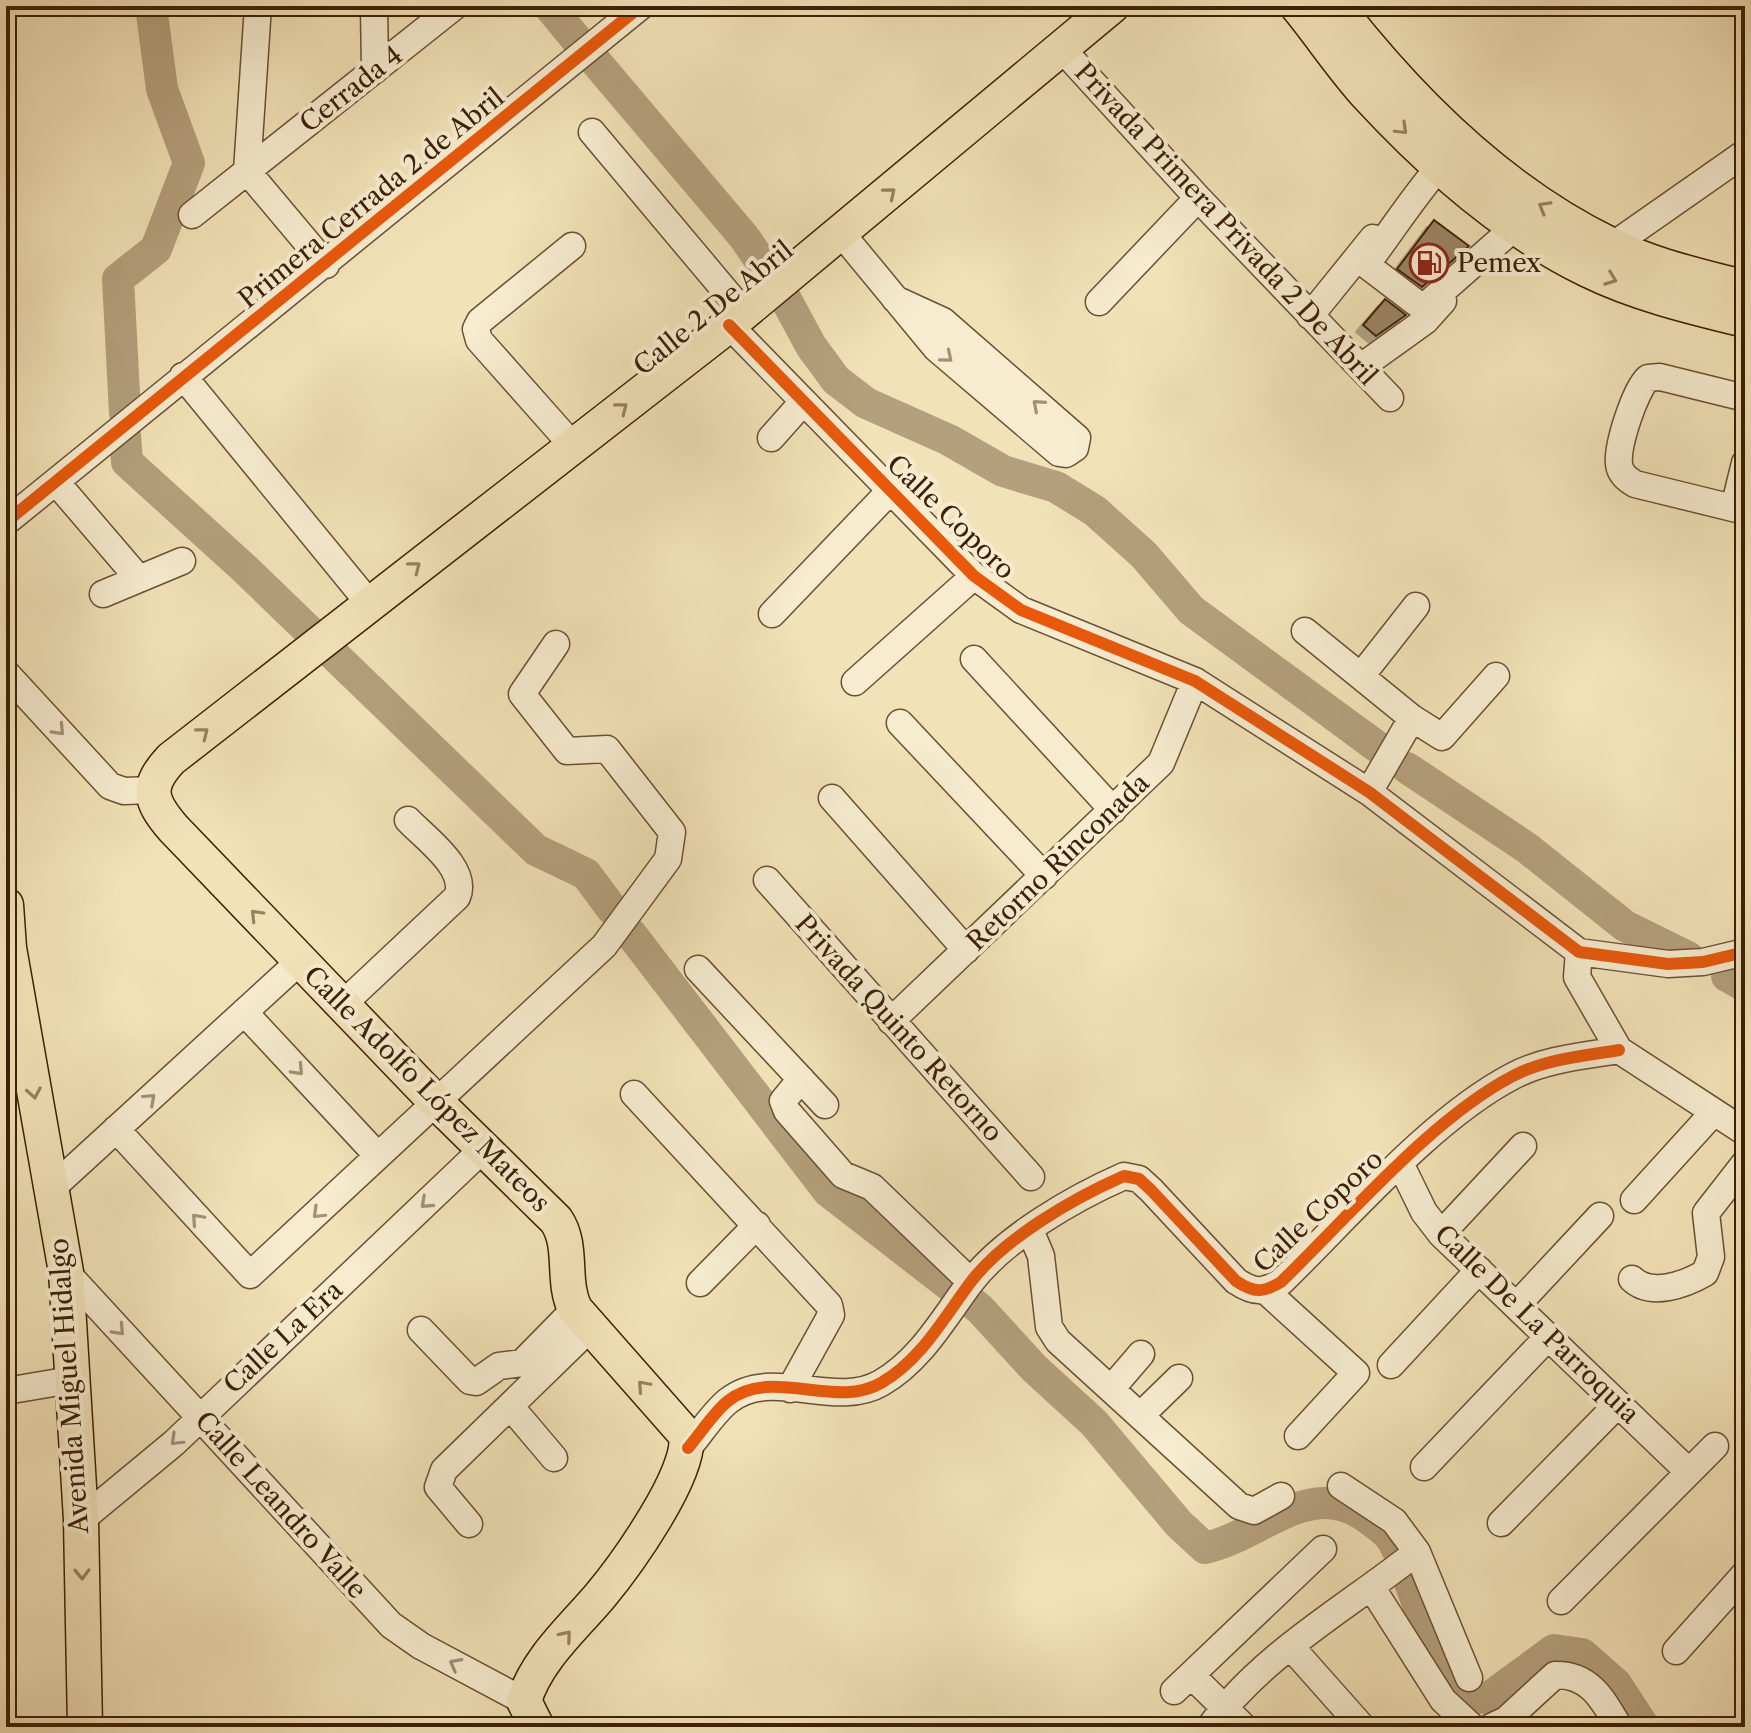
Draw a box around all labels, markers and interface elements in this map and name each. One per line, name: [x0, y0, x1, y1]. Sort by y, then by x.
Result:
street label: Cerrada 4: [293, 39, 409, 139]
street label: Privada Primera Privada 2 De Abril: [1068, 56, 1384, 392]
street label: Primera Cerrada 2 de Abril: [232, 81, 510, 315]
one-way arrow: [1393, 120, 1407, 134]
one-way arrow: [880, 188, 895, 203]
one-way arrow: [1538, 201, 1553, 217]
street label: Calle 2 De Abril: [627, 234, 799, 382]
fuel station icon: Pemex: [1408, 242, 1450, 284]
place label: Pemex: [1457, 247, 1542, 279]
one-way arrow: [1604, 269, 1618, 286]
one-way arrow: [937, 347, 952, 362]
one-way arrow: [1033, 400, 1048, 415]
one-way arrow: [613, 404, 628, 418]
street label: Calle Coporo: [880, 448, 1022, 586]
one-way arrow: [407, 562, 421, 576]
one-way arrow: [49, 721, 63, 736]
one-way arrow: [194, 729, 209, 743]
street label: Retorno Rinconada: [960, 767, 1156, 957]
street label: Privada Quinto Retorno: [789, 908, 1009, 1148]
one-way arrow: [251, 910, 265, 924]
street label: Calle Adolfo López Mateos: [297, 959, 557, 1219]
one-way arrow: [288, 1060, 302, 1075]
one-way arrow: [25, 1086, 42, 1100]
one-way arrow: [141, 1093, 155, 1108]
street label: Calle Coporo: [1247, 1143, 1389, 1279]
one-way arrow: [421, 1194, 435, 1208]
one-way arrow: [313, 1204, 327, 1219]
one-way arrow: [192, 1213, 206, 1228]
street label: Calle De La Parroquia: [1428, 1218, 1646, 1430]
street label: Avenida Miguel Hidalgo: [43, 1237, 95, 1536]
street label: Calle La Era: [217, 1274, 349, 1400]
one-way arrow: [109, 1320, 123, 1335]
one-way arrow: [639, 1380, 653, 1395]
street label: Calle Leandro Valle: [189, 1405, 373, 1605]
one-way arrow: [171, 1430, 185, 1445]
one-way arrow: [73, 1568, 91, 1581]
one-way arrow: [556, 1631, 571, 1645]
one-way arrow: [449, 1658, 463, 1674]

